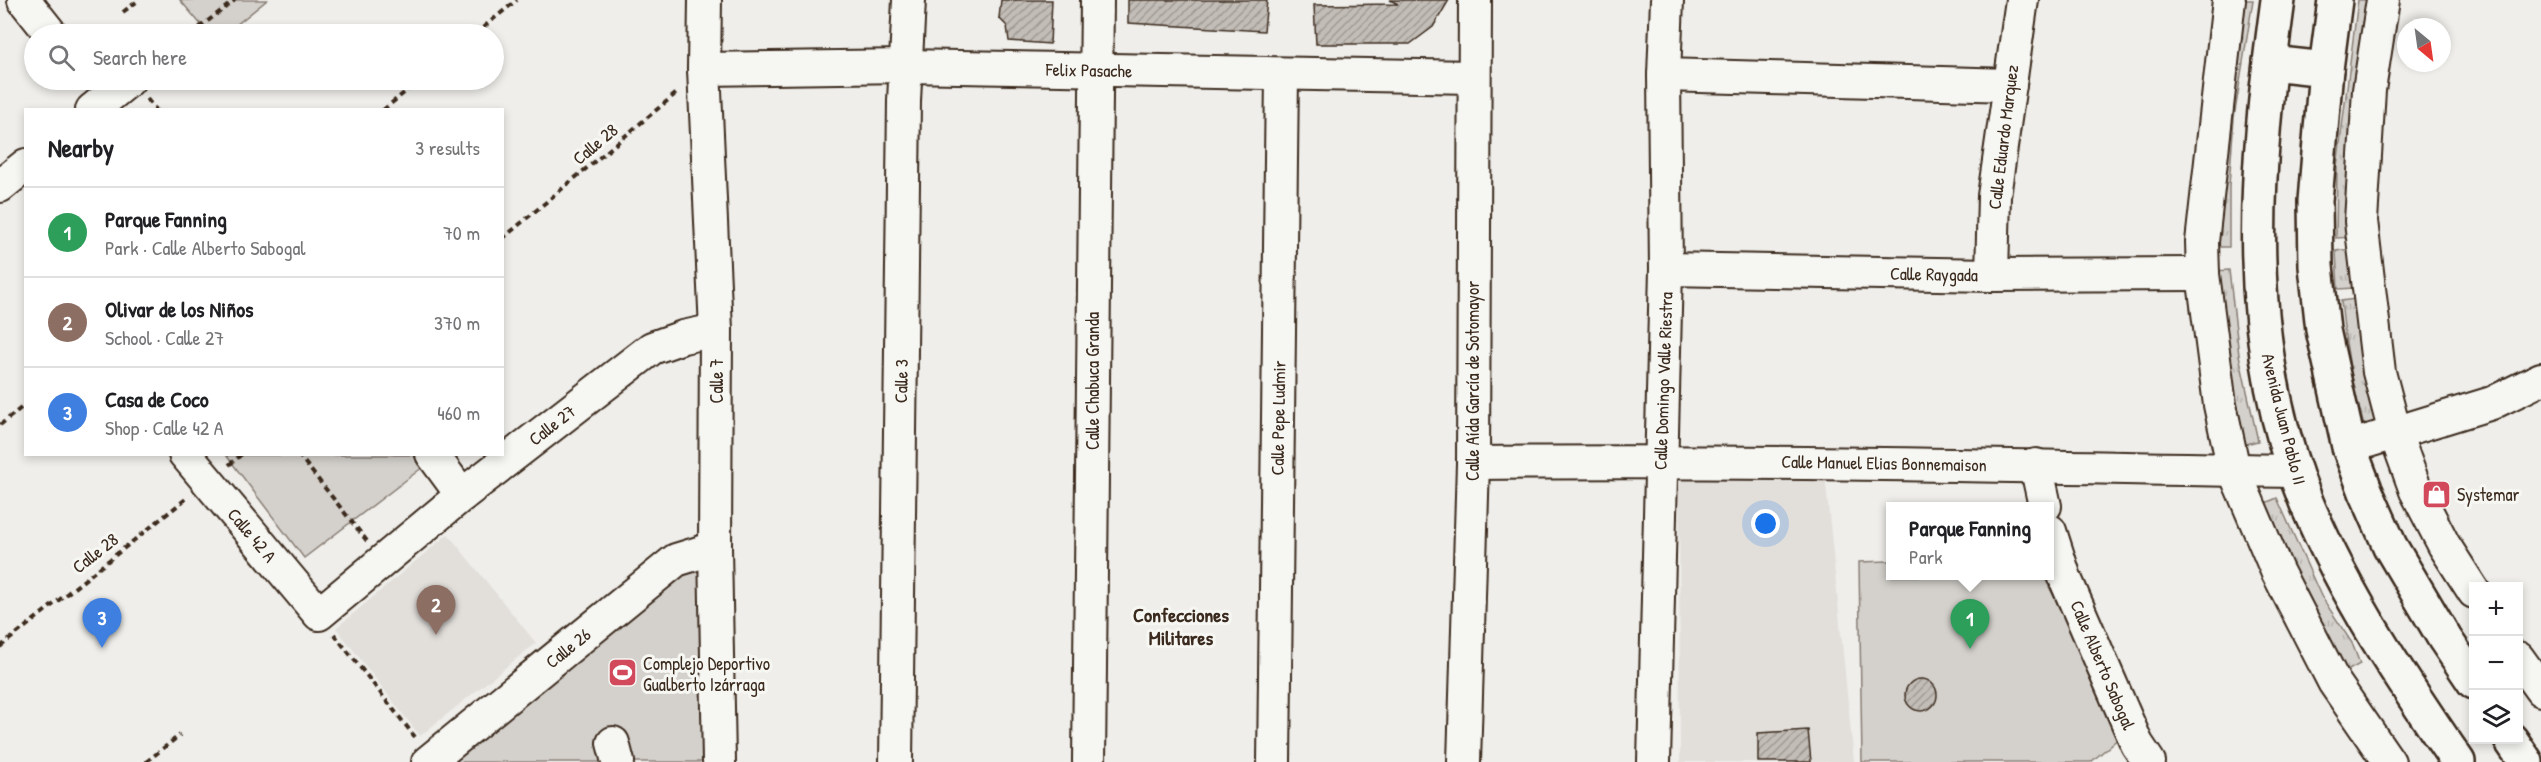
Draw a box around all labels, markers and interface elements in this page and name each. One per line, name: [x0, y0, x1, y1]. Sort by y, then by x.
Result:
north arrow: [2397, 18, 2451, 72]
search box: [24, 24, 504, 90]
icon: search: [45, 41, 78, 74]
text: Search here: [93, 42, 187, 72]
street label: Felix Pasache: [1045, 57, 1132, 83]
street label: Calle Eduardo Marquez: [1982, 63, 2024, 211]
street label: Calle 28: [567, 118, 623, 170]
text: Nearby: [48, 130, 114, 165]
text: 3 results: [415, 134, 480, 161]
text: Parque Fanning: [105, 204, 227, 234]
text: 1: [64, 219, 71, 246]
text: 70 m: [443, 219, 480, 246]
text: Park · Calle Alberto Sabogal: [105, 234, 306, 261]
street label: Calle Raygada: [1890, 261, 1978, 287]
street label: Calle Aída García de Sotomayor: [1460, 281, 1485, 481]
street label: Calle Domingo Valle Riestra: [1647, 291, 1679, 471]
text: Olivar de los Niños: [105, 294, 254, 324]
text: 2: [63, 309, 72, 336]
text: 370 m: [434, 309, 480, 336]
street label: Calle Chabuca Granda: [1080, 312, 1105, 450]
text: School · Calle 27: [105, 324, 224, 351]
street label: Avenida Juan Pablo II: [2256, 351, 2312, 487]
street label: Calle 7: [704, 358, 729, 403]
street label: Calle 3: [888, 359, 914, 403]
street label: Calle Pepe Ludmir: [1264, 360, 1292, 476]
text: Casa de Coco: [105, 384, 209, 414]
text: 3: [63, 399, 72, 426]
text: 460 m: [437, 399, 480, 426]
street label: Calle 27: [523, 399, 581, 451]
text: Shop · Calle 42 A: [105, 414, 224, 441]
street label: Calle Manuel Elias Bonnemaison: [1781, 449, 1987, 477]
shop icon: Systemar: [2420, 478, 2452, 510]
place label: Systemar: [2457, 482, 2519, 507]
street label: Calle 42 A: [222, 502, 282, 568]
popup: [1886, 502, 2054, 580]
your location: [1751, 509, 1780, 538]
text: Parque Fanning: [1909, 513, 2031, 543]
street label: Calle 28: [67, 527, 123, 579]
text: Park: [1909, 543, 1943, 570]
map controls: [2469, 582, 2523, 744]
button: +: [2469, 582, 2523, 636]
pin: 2: [416, 586, 456, 635]
street label: Calle Alberto Sabogal: [2064, 596, 2142, 734]
pin: 3: [82, 598, 122, 648]
pin: 1: [1950, 600, 1990, 649]
district label: Confecciones Militares: [1133, 601, 1229, 651]
street label: Calle 26: [540, 622, 596, 674]
button: −: [2469, 636, 2523, 690]
place label: Complejo Deportivo Gualberto Izárraga: [643, 651, 770, 697]
sports icon: Complejo Deportivo Gualberto Izárraga: [606, 657, 638, 689]
button: layers: [2469, 690, 2523, 744]

